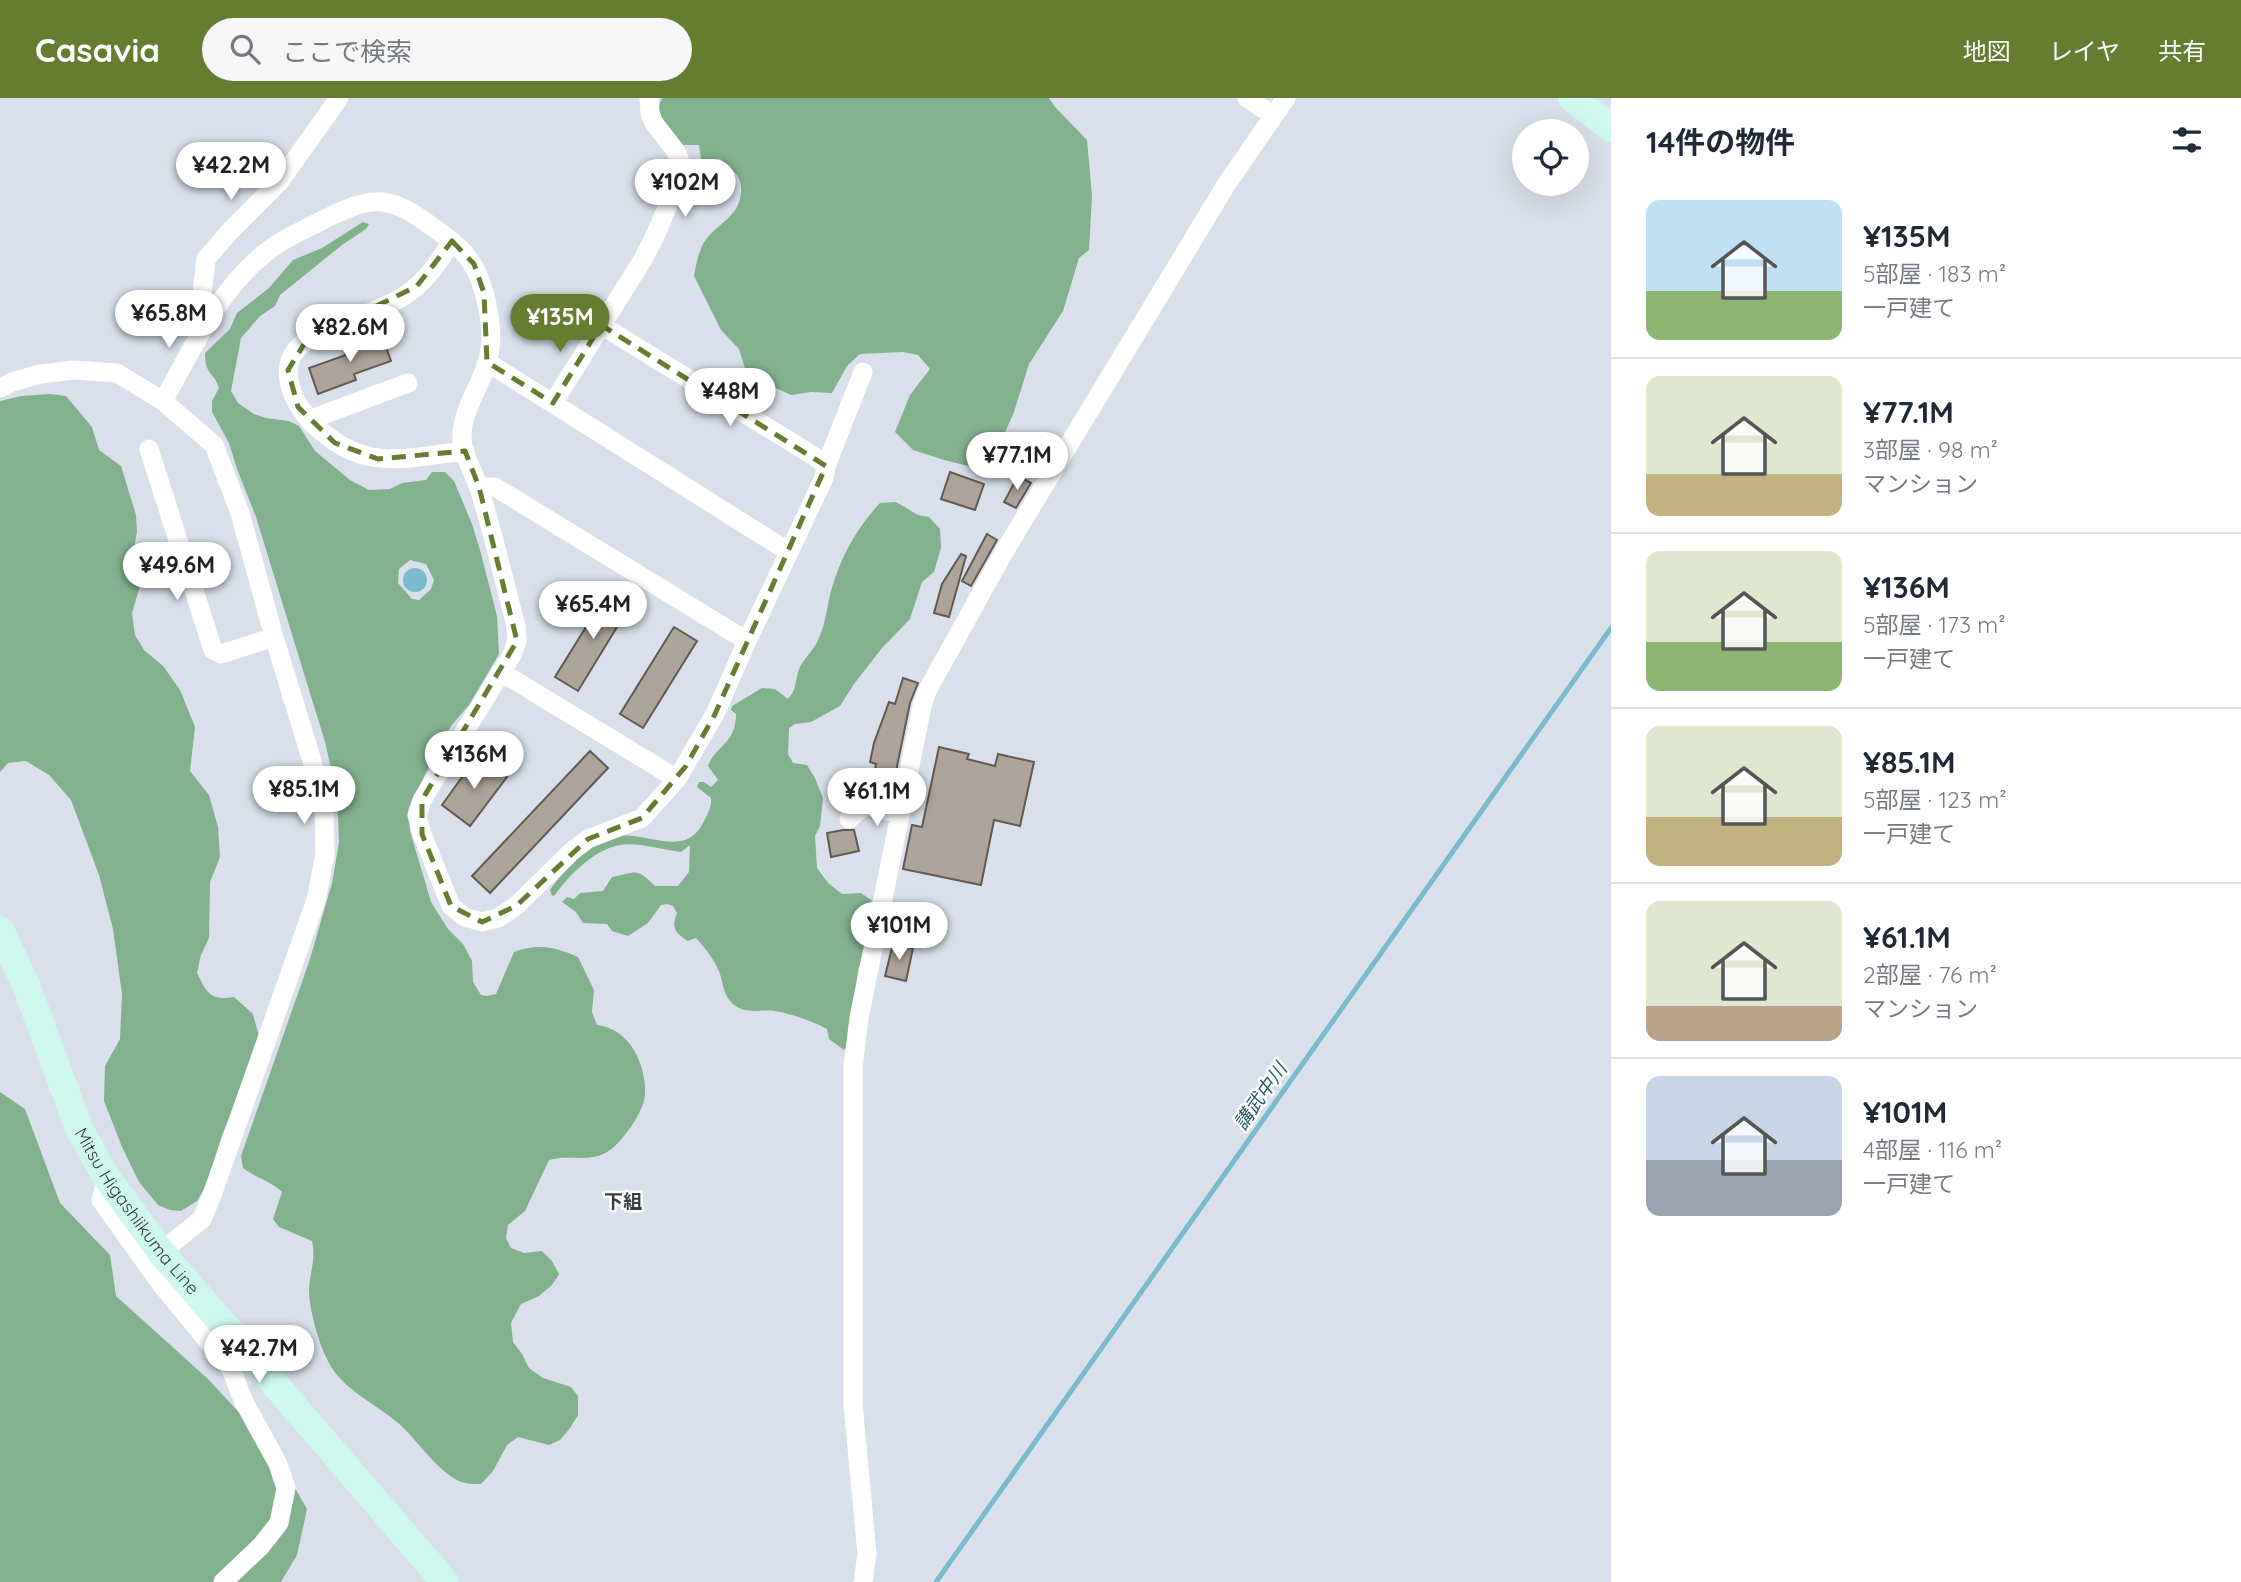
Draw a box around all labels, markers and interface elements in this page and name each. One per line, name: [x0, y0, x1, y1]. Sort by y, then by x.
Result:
search box: [202, 18, 692, 81]
text: Casavia: [35, 29, 160, 70]
icon: search: [226, 30, 264, 68]
text: ここで検索: [282, 35, 412, 68]
text: 地図: [1963, 36, 2011, 66]
text: レイヤ: [2049, 36, 2120, 66]
text: 共有: [2158, 36, 2206, 66]
map controls: [1512, 119, 1589, 196]
button: locate: [1512, 119, 1589, 196]
icon: filters: [2168, 121, 2206, 159]
text: 14件の物件: [1646, 123, 1795, 161]
pin: ¥42.2M: [174, 142, 288, 202]
text: ¥42.2M: [192, 150, 270, 179]
pin: ¥102M: [636, 159, 734, 219]
text: ¥102M: [651, 167, 719, 196]
text: ¥135M: [1863, 217, 1951, 255]
icon: home: [1702, 228, 1786, 312]
text: 5部屋 · 183 m²: [1863, 259, 2006, 288]
pin: ¥65.8M: [112, 290, 226, 350]
text: 一戸建て: [1863, 293, 1955, 322]
pin: ¥135M: [511, 294, 609, 354]
text: ¥65.8M: [131, 298, 207, 327]
text: ¥135M: [526, 302, 594, 331]
pin: ¥82.6M: [293, 304, 407, 364]
text: ¥82.6M: [312, 312, 388, 341]
pin: ¥48M: [689, 368, 771, 428]
text: ¥48M: [701, 376, 759, 405]
text: ¥77.1M: [1863, 393, 1954, 431]
icon: home: [1702, 404, 1786, 488]
pin: ¥77.1M: [960, 432, 1074, 492]
text: 3部屋 · 98 m²: [1863, 435, 1998, 464]
text: ¥77.1M: [982, 440, 1052, 469]
text: マンション: [1863, 469, 1978, 498]
pin: ¥49.6M: [120, 542, 234, 602]
text: ¥49.6M: [139, 550, 215, 579]
text: ¥136M: [1863, 568, 1950, 606]
icon: home: [1702, 579, 1786, 663]
pin: ¥65.4M: [536, 582, 650, 641]
text: ¥65.4M: [555, 589, 631, 618]
text: 5部屋 · 173 m²: [1863, 610, 2006, 639]
text: 一戸建て: [1863, 644, 1955, 673]
pin: ¥136M: [425, 732, 523, 791]
text: ¥136M: [441, 739, 507, 768]
text: ¥85.1M: [1863, 743, 1956, 781]
icon: home: [1702, 754, 1786, 838]
pin: ¥85.1M: [247, 766, 361, 826]
pin: ¥61.1M: [820, 768, 934, 828]
text: ¥85.1M: [268, 774, 340, 803]
text: ¥61.1M: [843, 776, 911, 805]
text: 5部屋 · 123 m²: [1863, 785, 2006, 814]
text: 一戸建て: [1863, 819, 1955, 848]
pin: ¥101M: [850, 902, 948, 962]
text: ¥101M: [867, 910, 931, 939]
text: ¥61.1M: [1863, 918, 1951, 956]
icon: home: [1702, 929, 1786, 1013]
text: 2部屋 · 76 m²: [1863, 960, 1997, 989]
text: マンション: [1863, 994, 1978, 1023]
water label: 講武中川: [1228, 1056, 1293, 1134]
text: ¥101M: [1863, 1093, 1947, 1131]
icon: home: [1702, 1104, 1786, 1188]
street label: Mitsu Higashiikuma Line: [70, 1124, 205, 1299]
text: 4部屋 · 116 m²: [1863, 1135, 2002, 1164]
text: 一戸建て: [1863, 1169, 1955, 1198]
district label: 下組: [604, 1189, 642, 1213]
pin: ¥42.7M: [202, 1326, 316, 1385]
text: ¥42.7M: [220, 1333, 298, 1362]

